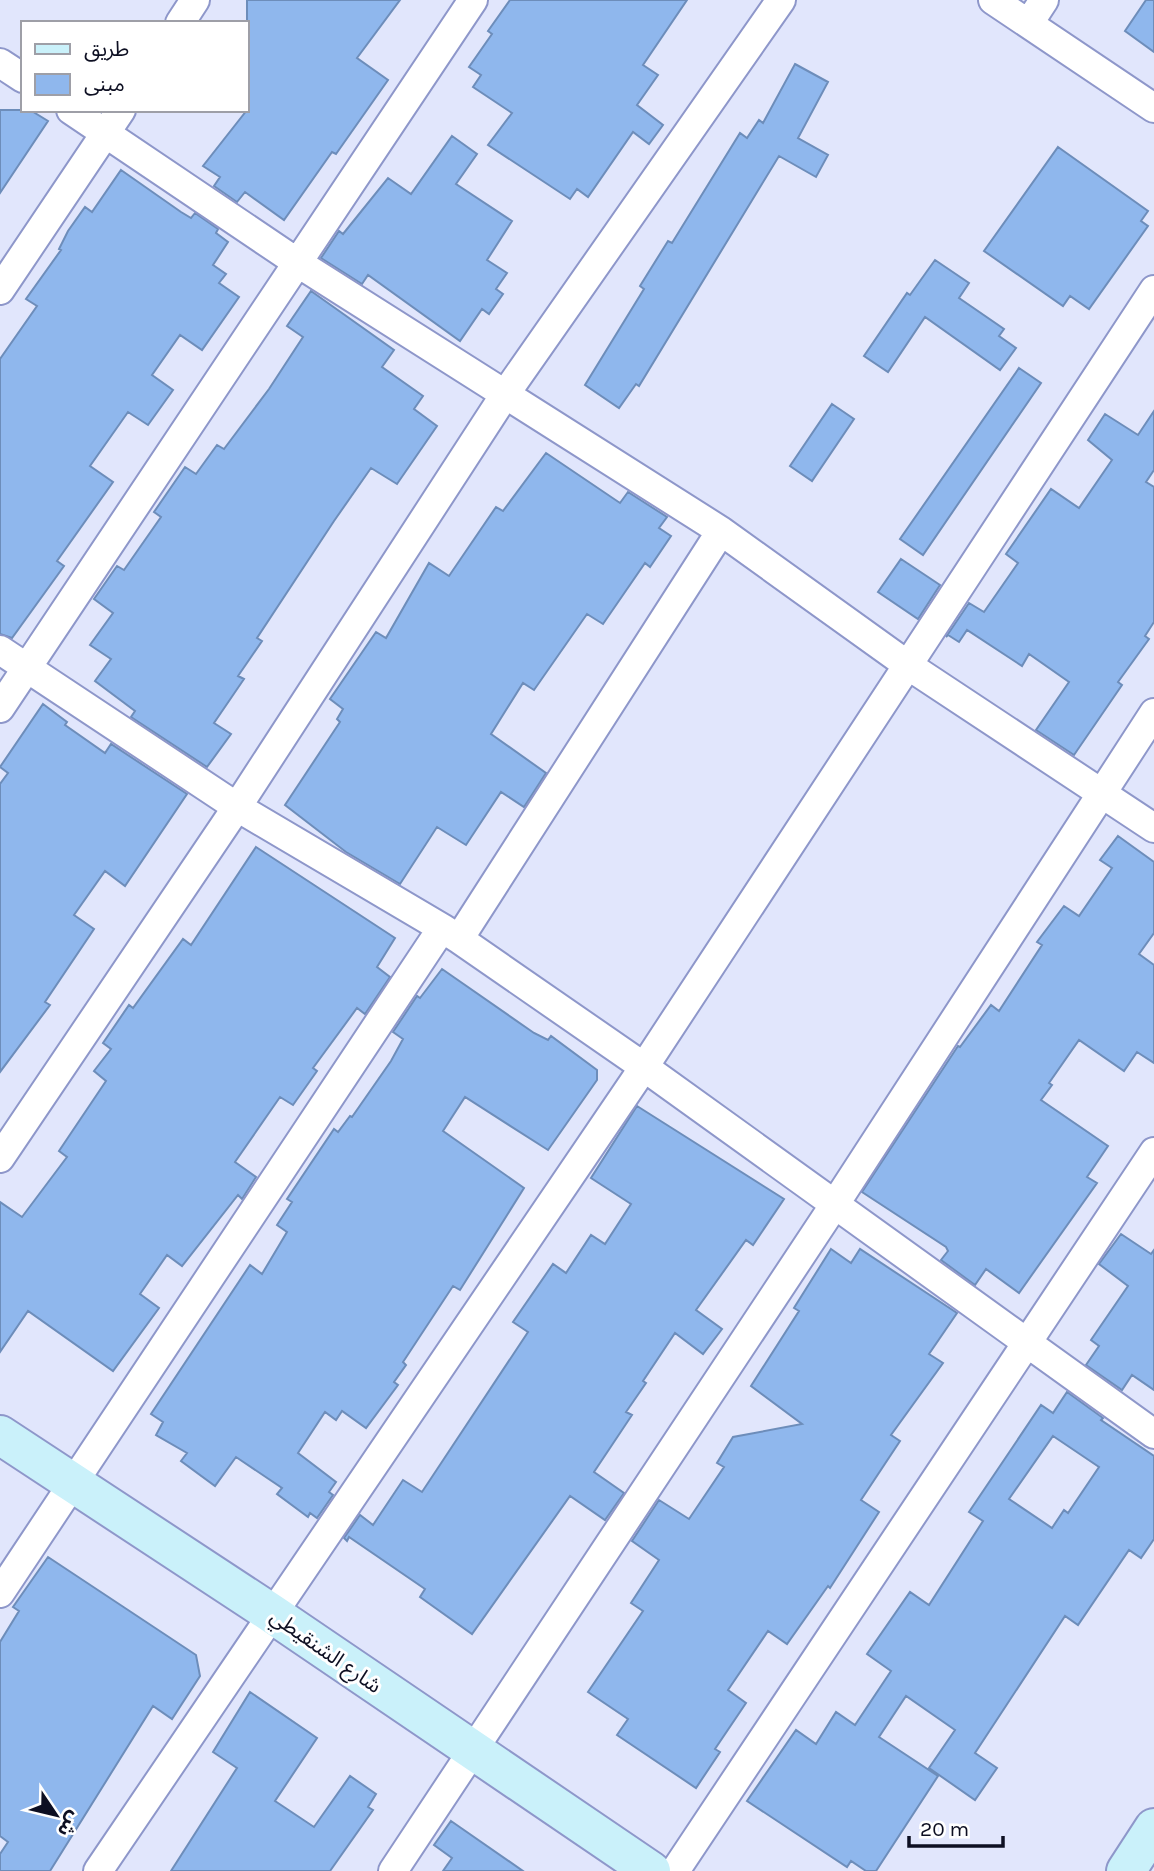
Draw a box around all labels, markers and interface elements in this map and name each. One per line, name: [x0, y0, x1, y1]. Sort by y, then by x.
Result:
legend: [21, 21, 248, 112]
text: طريق: [84, 37, 129, 62]
text: مبنى: [84, 72, 125, 96]
street label: شارع الشنقيطي: [264, 1604, 386, 1701]
north arrow: [21, 1780, 91, 1850]
scale bar: [909, 1804, 1004, 1848]
text: ش: [53, 1807, 86, 1841]
text: 20 m: [920, 1817, 969, 1841]

